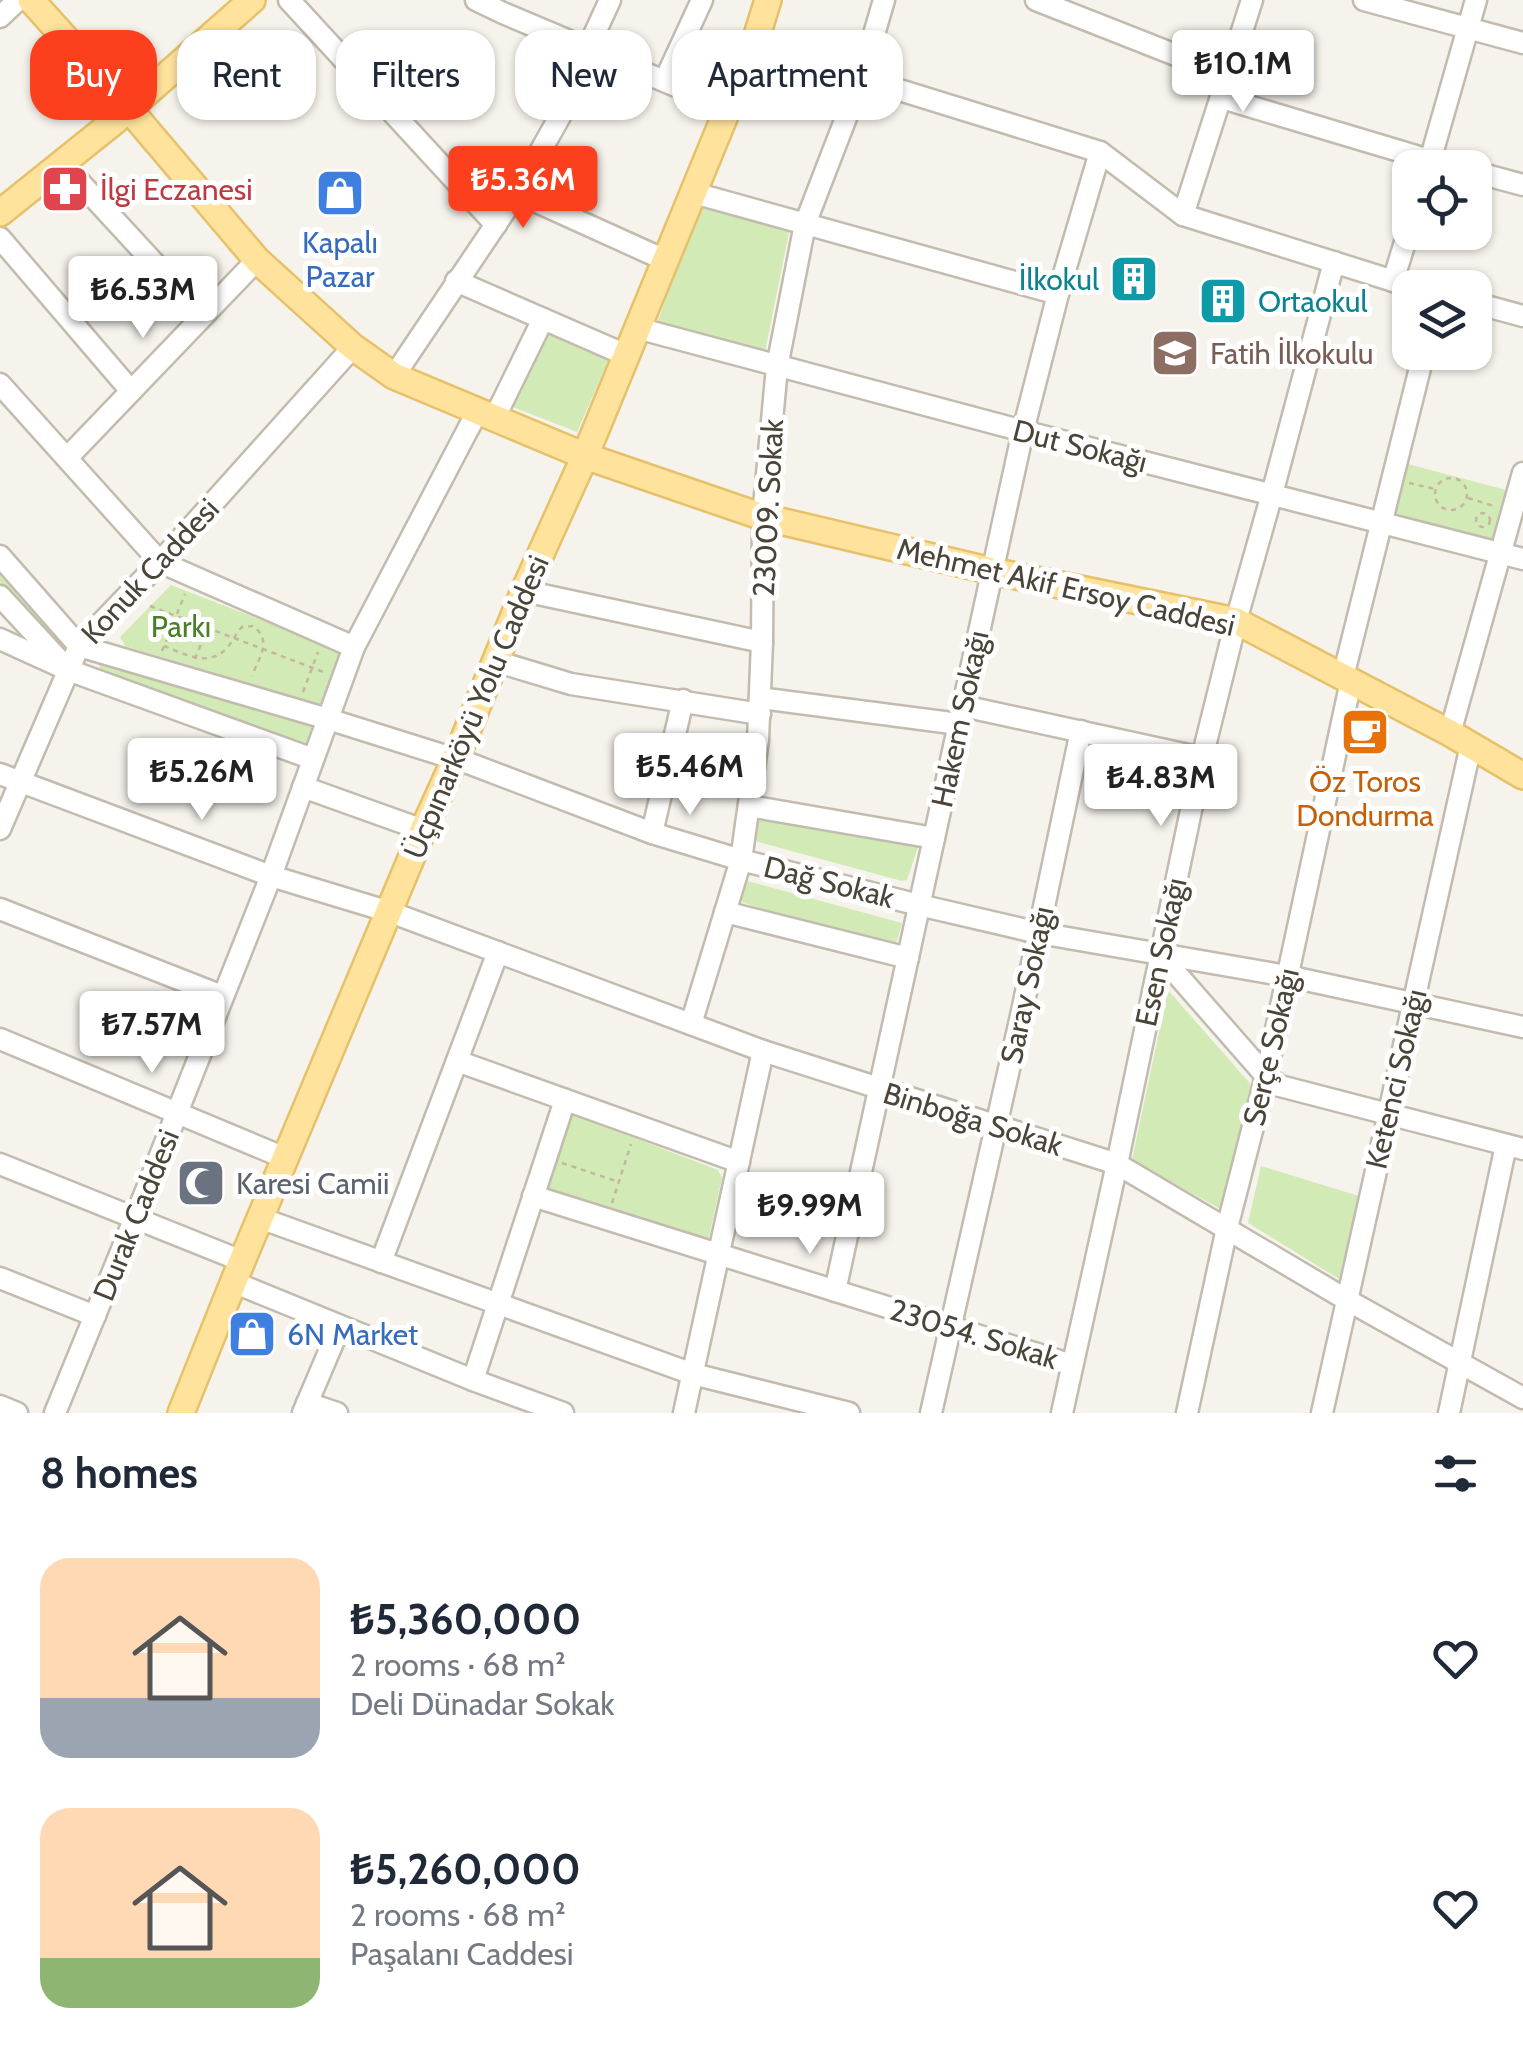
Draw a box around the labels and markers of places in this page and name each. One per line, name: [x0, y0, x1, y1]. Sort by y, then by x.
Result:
pin: ₺10.1M: [1162, 30, 1324, 115]
pin: ₺5.36M: [442, 146, 604, 231]
pharmacy icon: İlgi Eczanesi: [39, 163, 91, 215]
shop icon: Kapalı Pazar: [314, 167, 366, 219]
place label: İlgi Eczanesi: [100, 171, 253, 208]
place label: Kapalı Pazar: [302, 224, 378, 295]
building icon: İlkokul: [1108, 253, 1160, 305]
pin: ₺6.53M: [62, 256, 224, 341]
place label: İlkokul: [1019, 261, 1099, 298]
building icon: Ortaokul: [1197, 275, 1249, 327]
place label: Ortaokul: [1258, 283, 1368, 320]
school or university icon: Fatih İlkokulu: [1149, 327, 1201, 379]
place label: Fatih İlkokulu: [1210, 335, 1374, 372]
cafe icon: Öz Toros Dondurma: [1339, 706, 1391, 758]
pin: ₺5.46M: [609, 733, 771, 818]
pin: ₺5.26M: [121, 738, 283, 823]
pin: ₺4.83M: [1080, 744, 1242, 829]
place label: Öz Toros Dondurma: [1296, 763, 1434, 834]
pin: ₺7.57M: [71, 991, 233, 1076]
mosque icon: Karesi Camii: [175, 1157, 227, 1209]
place label: Karesi Camii: [236, 1165, 389, 1202]
pin: ₺9.99M: [729, 1172, 891, 1257]
shop icon: 6N Market: [226, 1308, 278, 1360]
place label: 6N Market: [287, 1316, 418, 1353]

